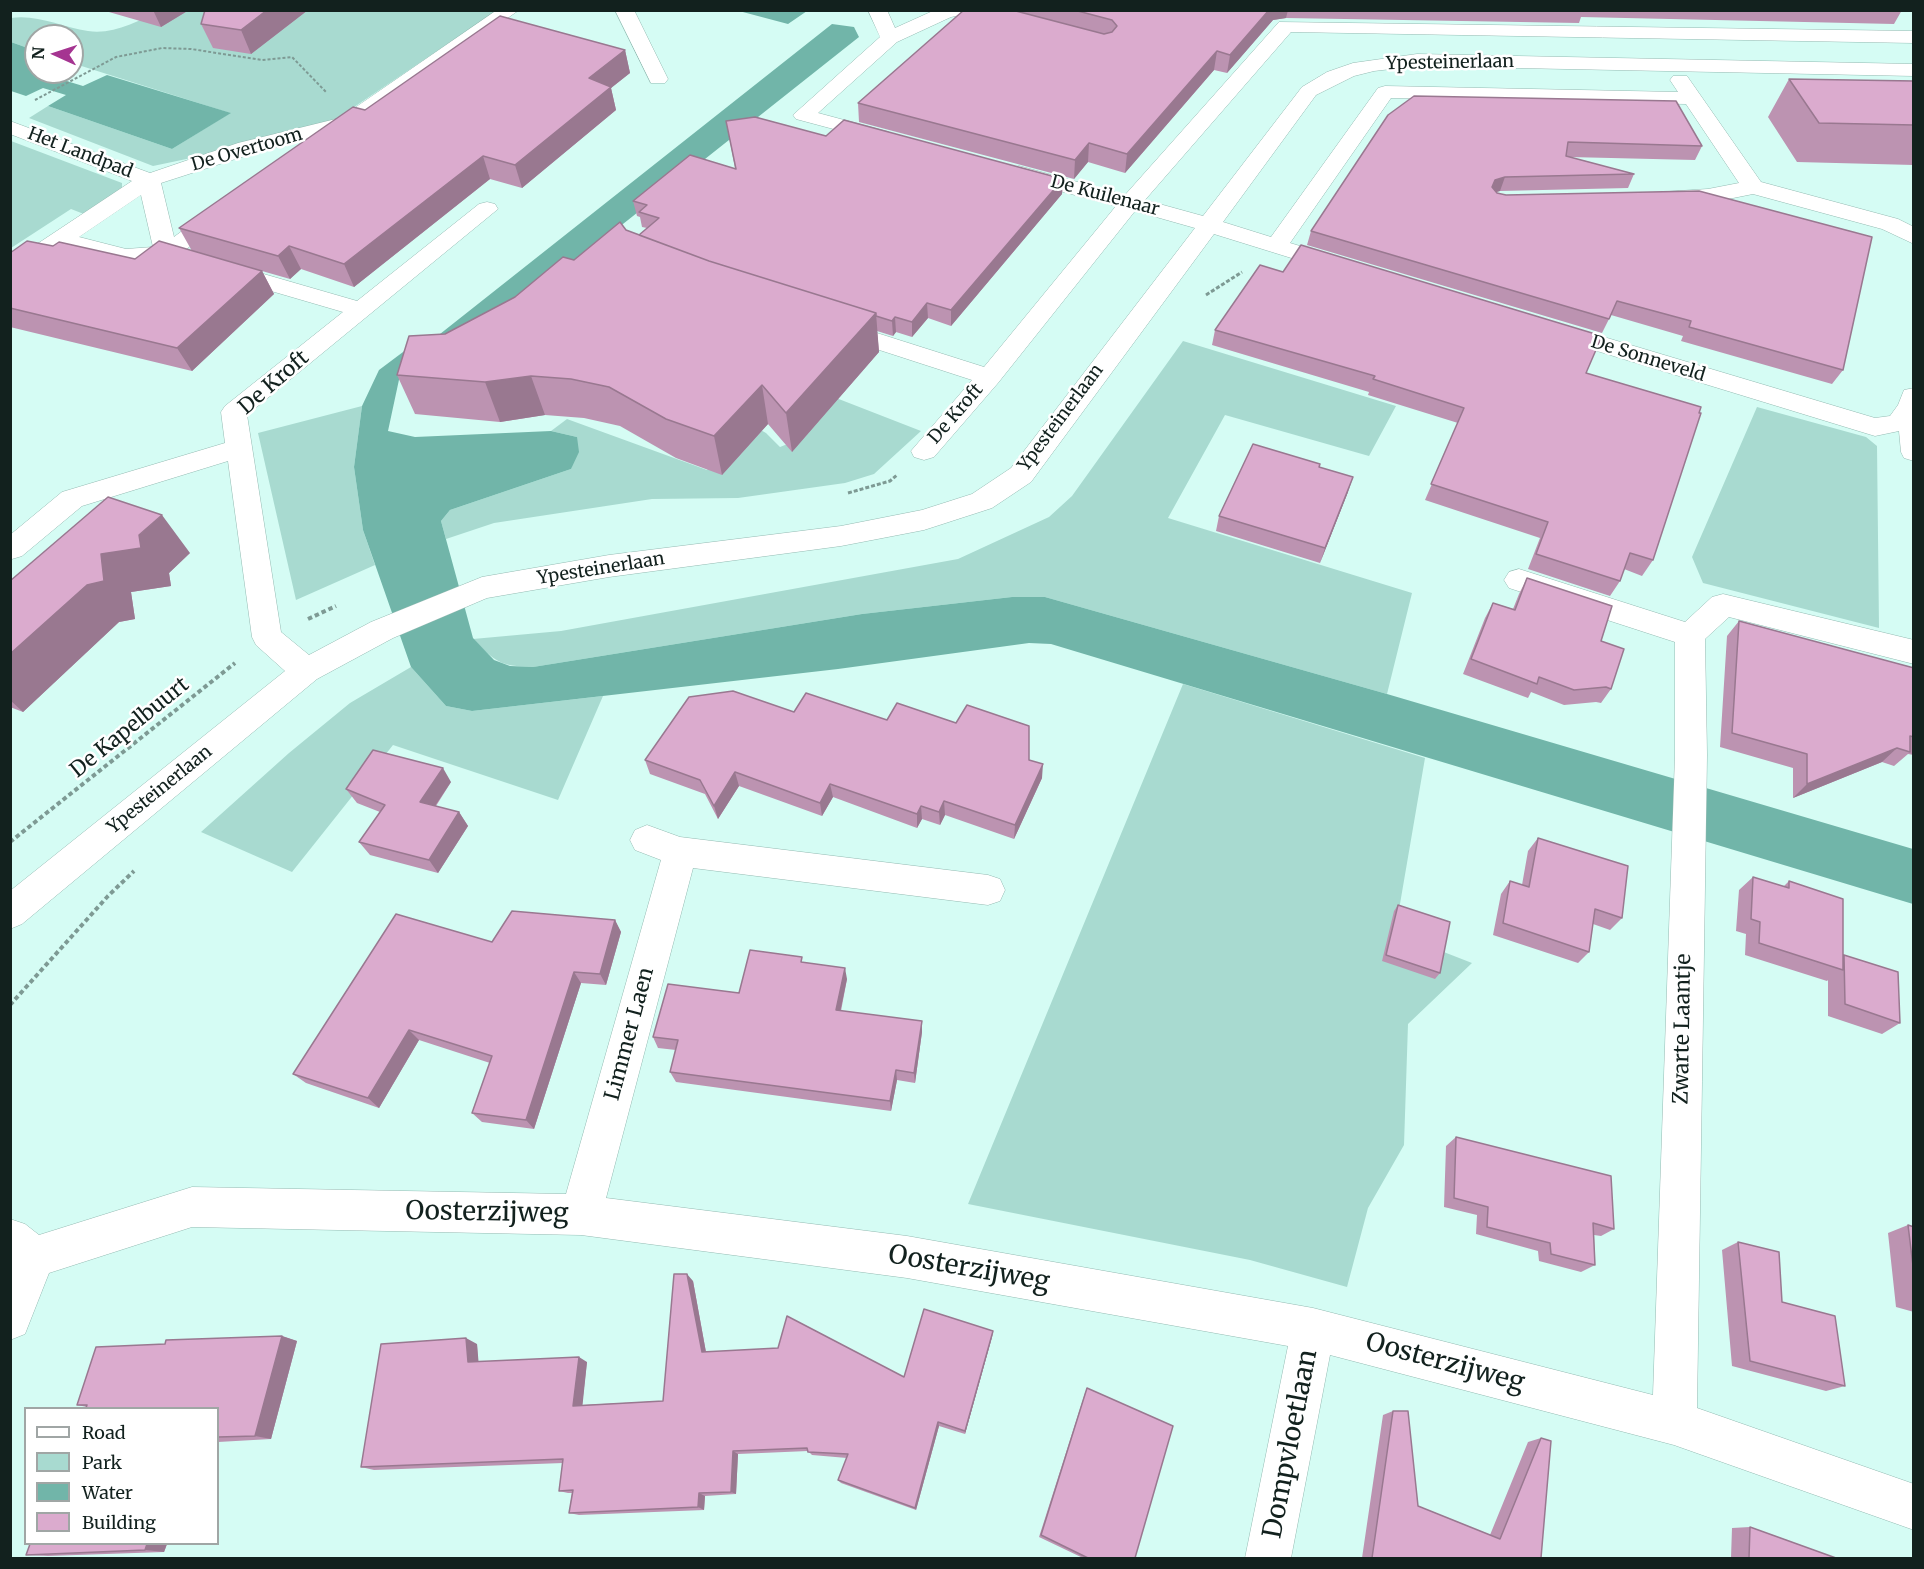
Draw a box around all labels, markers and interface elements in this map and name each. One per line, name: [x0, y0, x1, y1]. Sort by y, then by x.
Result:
north arrow: [24, 24, 84, 84]
text: N: [28, 46, 48, 60]
street label: Ypesteinerlaan: [1386, 51, 1514, 75]
street label: Het Landpad: [24, 123, 136, 183]
street label: De Overtoom: [189, 124, 305, 176]
street label: De Kuilenaar: [1048, 171, 1162, 221]
street label: De Sonneveld: [1588, 331, 1708, 387]
street label: De Kroft: [234, 346, 314, 420]
street label: Ypesteinerlaan: [1014, 360, 1108, 476]
street label: De Kroft: [924, 380, 988, 448]
street label: Ypesteinerlaan: [536, 548, 666, 590]
street label: De Kapelbuurt: [66, 673, 194, 783]
street label: Ypesteinerlaan: [103, 741, 217, 839]
street label: Zwarte Laantje: [1669, 953, 1697, 1105]
street label: Limmer Laen: [600, 965, 660, 1103]
street label: Oosterzijweg: [405, 1196, 569, 1230]
street label: Oosterzijweg: [886, 1239, 1052, 1299]
street label: Oosterzijweg: [1362, 1327, 1528, 1399]
street label: Dompvloetlaan: [1257, 1347, 1325, 1541]
legend: [24, 1407, 219, 1545]
text: Road: [82, 1421, 126, 1444]
text: Park: [82, 1451, 122, 1474]
text: Water: [82, 1481, 133, 1504]
text: Building: [82, 1511, 156, 1534]

